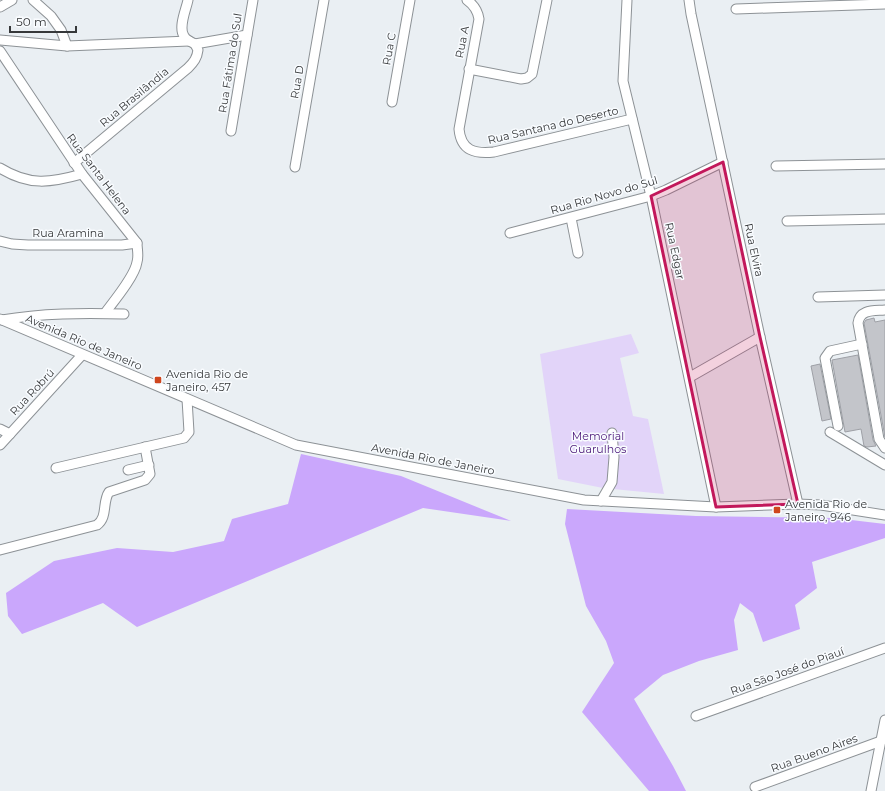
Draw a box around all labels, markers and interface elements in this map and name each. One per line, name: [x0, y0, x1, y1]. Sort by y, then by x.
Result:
scale bar: [10, 8, 76, 34]
street label: Rua Fátima do Sul: [215, 12, 245, 114]
text: 50 m: [16, 14, 47, 29]
street label: Rua A: [452, 25, 472, 59]
street label: Rua C: [379, 32, 399, 66]
street label: Rua Brasilândia: [97, 64, 171, 130]
street label: Rua D: [287, 64, 307, 100]
street label: Rua Santana do Deserto: [486, 103, 620, 147]
street label: Rua Santa Helena: [64, 131, 134, 217]
street label: Rua Rio Novo do Sul: [549, 173, 659, 217]
street label: Rua Edgar: [662, 221, 688, 281]
street label: Rua Elvira: [741, 222, 767, 278]
street label: Rua Aramina: [32, 226, 104, 240]
street label: Avenida Rio de Janeiro: [24, 311, 144, 373]
street label: Rua Robrú: [7, 366, 57, 418]
place label: Avenida Rio de Janeiro, 457: [165, 367, 248, 394]
marker: Avenida Rio de Janeiro, 457: [153, 375, 163, 385]
park label: Memorial Guarulhos: [570, 429, 627, 456]
street label: Avenida Rio de Janeiro: [370, 440, 496, 478]
place label: Avenida Rio de Janeiro, 946: [784, 497, 867, 524]
marker: Avenida Rio de Janeiro, 946: [772, 505, 782, 515]
street label: Rua São José do Piauí: [728, 644, 847, 698]
street label: Rua Bueno Aires: [769, 731, 860, 775]

